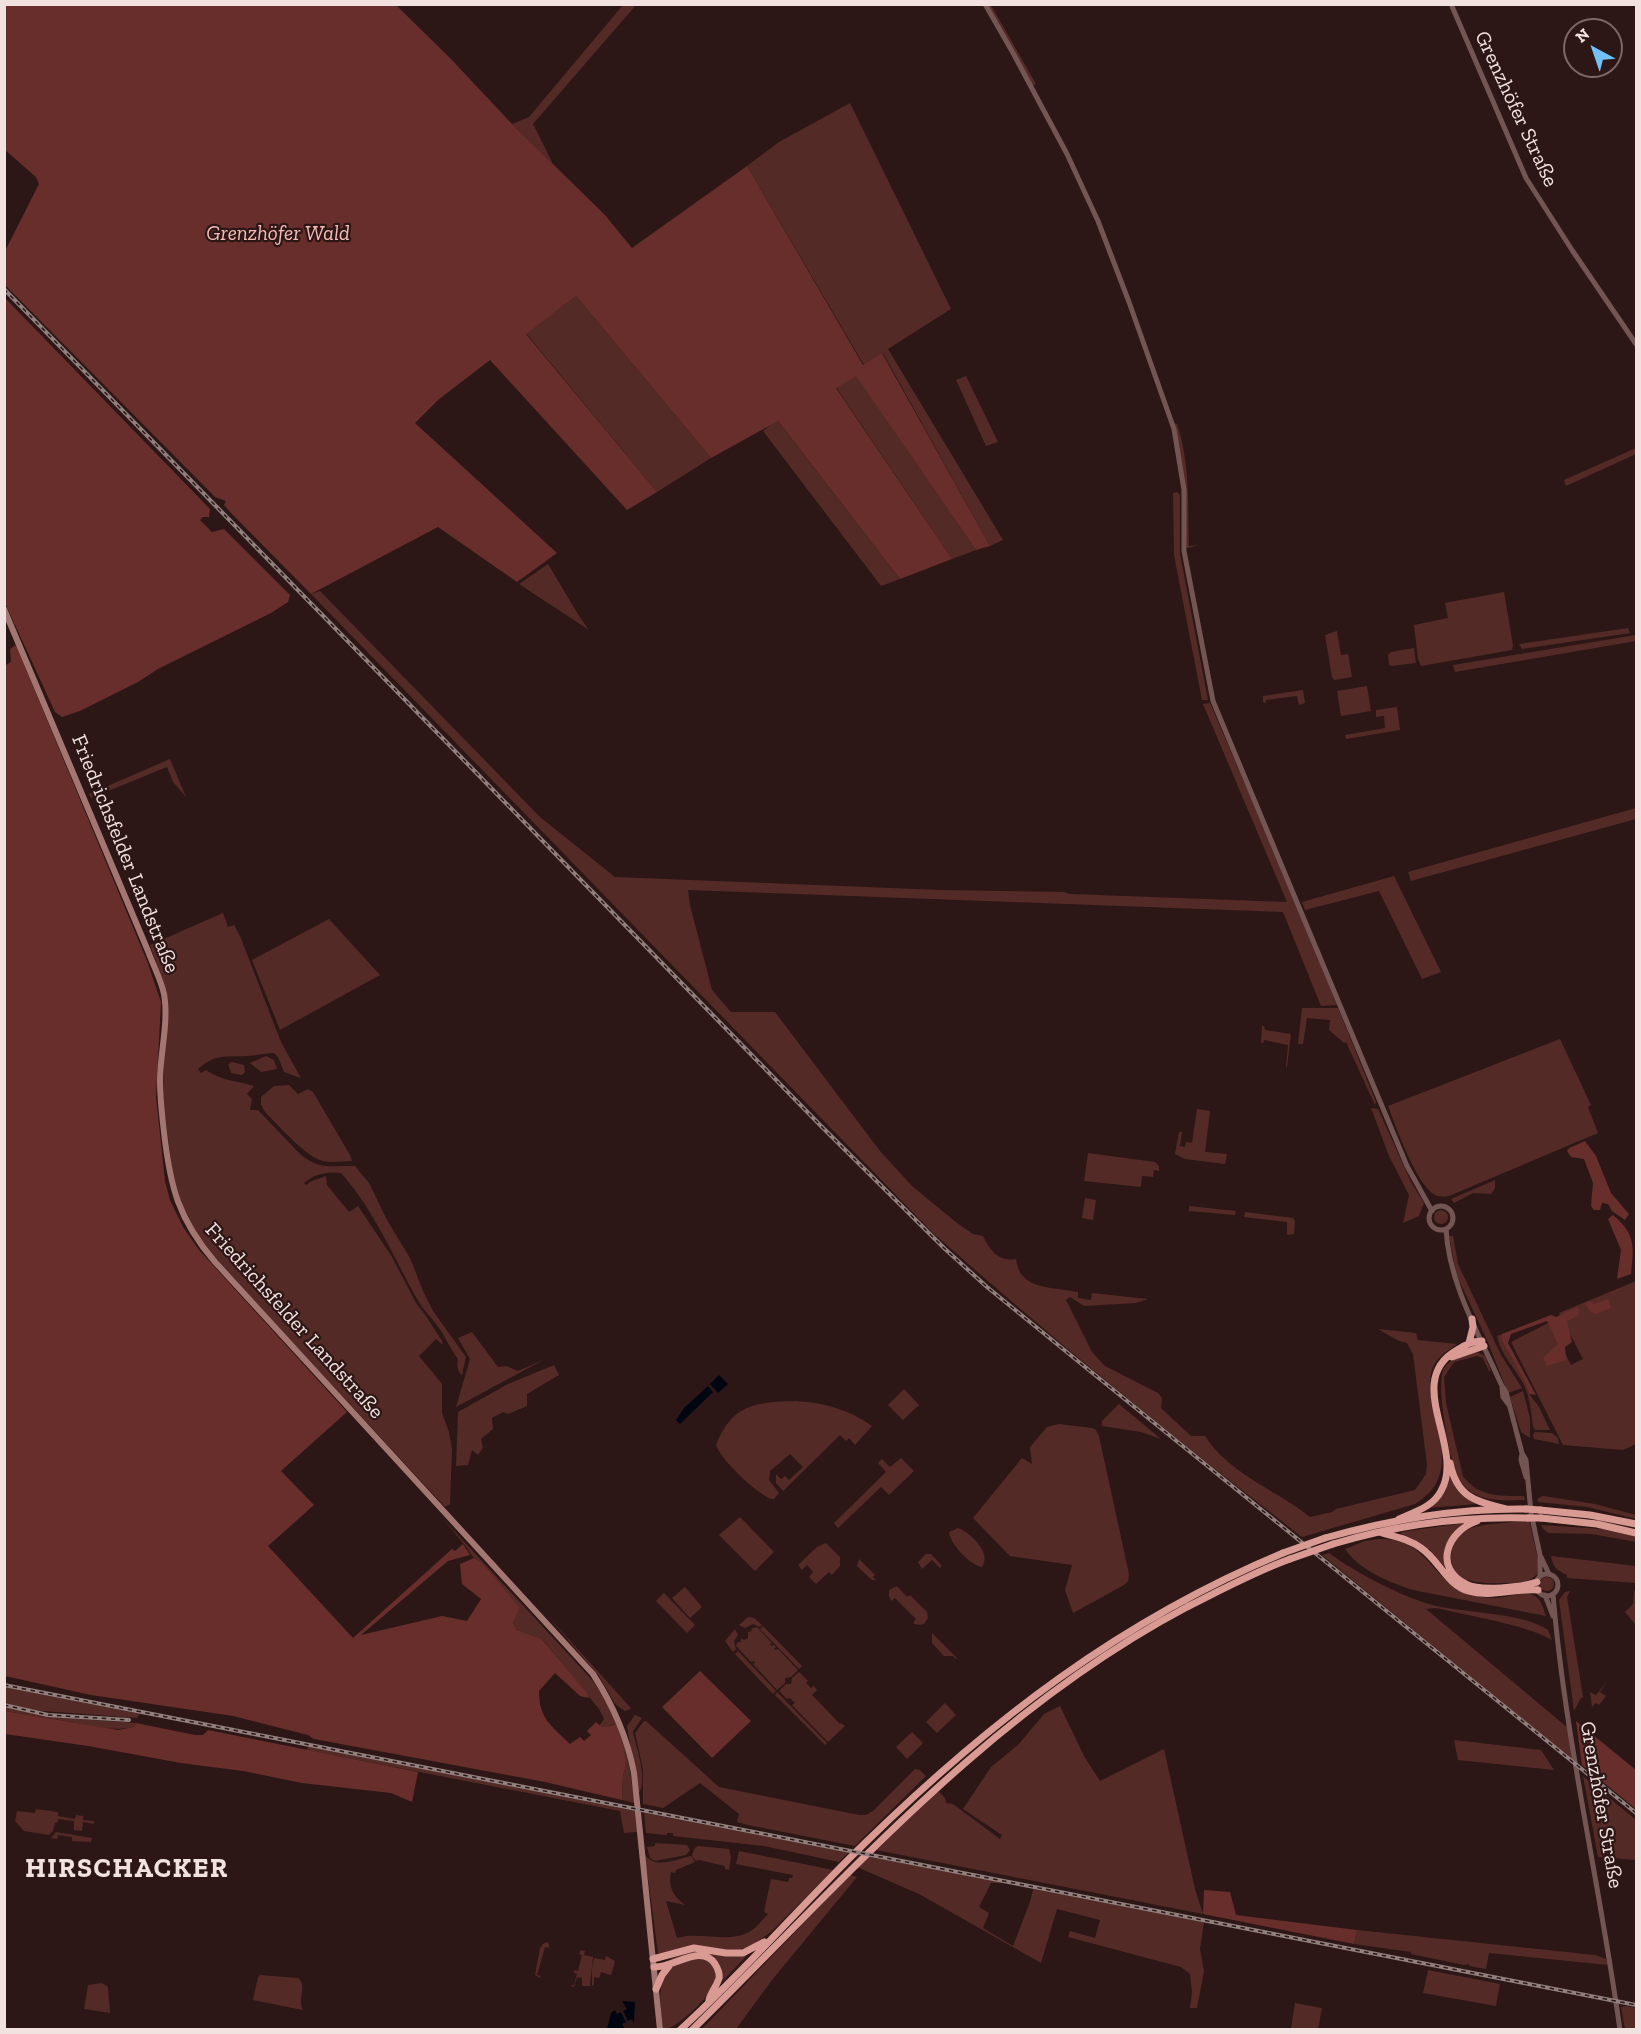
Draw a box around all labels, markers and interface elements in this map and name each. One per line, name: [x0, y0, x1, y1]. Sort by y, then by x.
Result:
north arrow: [1563, 18, 1623, 78]
text: N: [1572, 24, 1593, 47]
street label: Grenzhöfer Straße: [1469, 27, 1563, 191]
park label: Grenzhöfer Wald: [206, 221, 350, 247]
street label: Friedrichsfelder Landstraße: [66, 731, 184, 977]
street label: Friedrichsfelder Landstraße: [199, 1218, 389, 1424]
street label: Grenzhöfer Straße: [1574, 1720, 1628, 1890]
district label: HIRSCHACKER: [25, 1853, 229, 1885]

